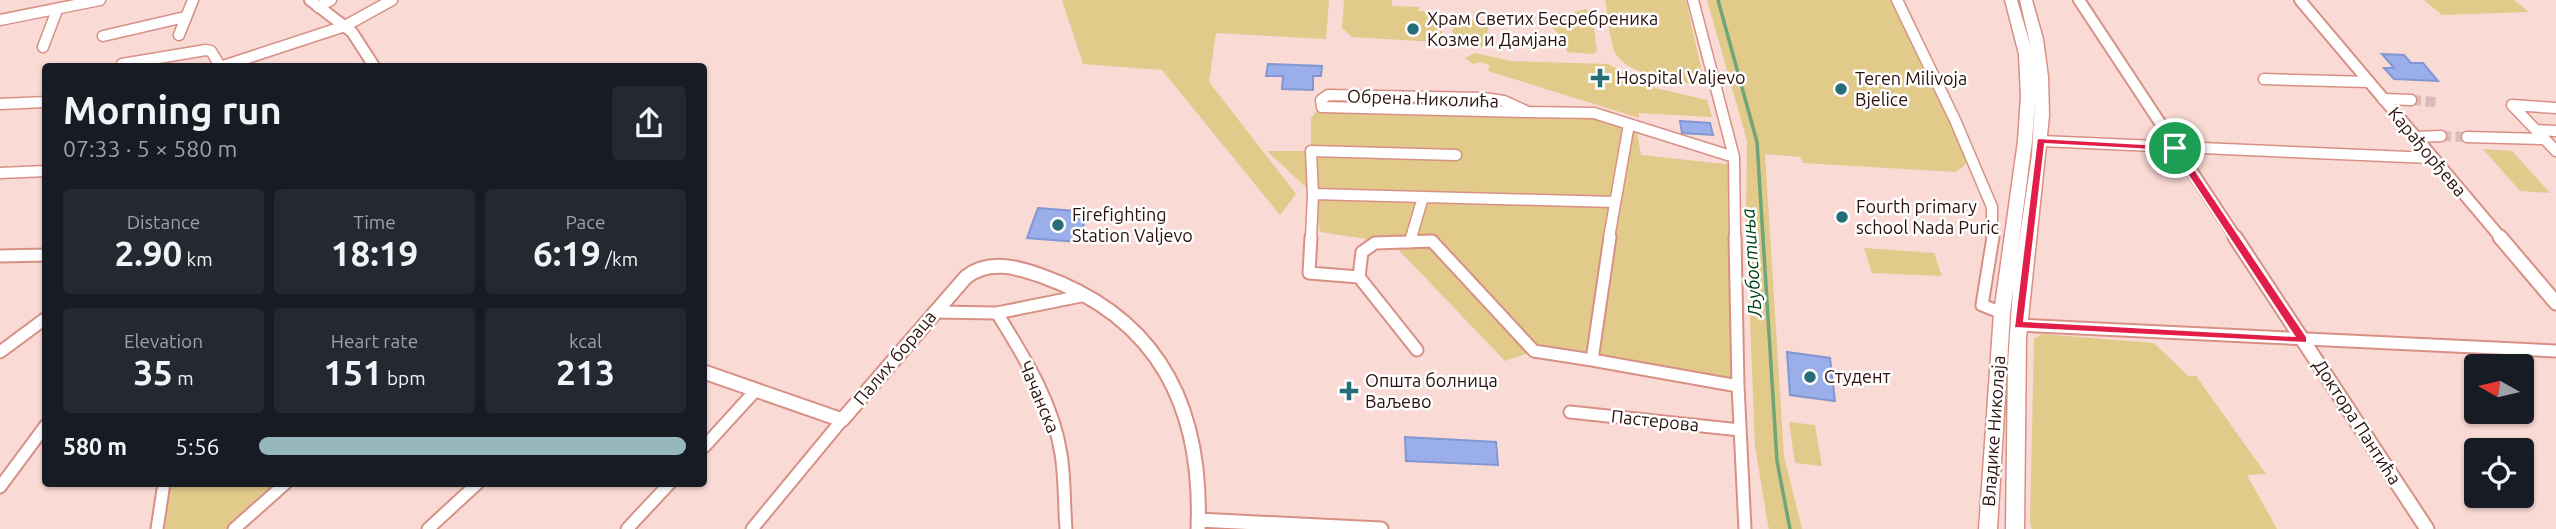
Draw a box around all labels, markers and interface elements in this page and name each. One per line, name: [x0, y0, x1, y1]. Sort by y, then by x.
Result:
place label: Храм Светих Бесребреника Козме и Дамјана: [1427, 8, 1658, 49]
marker: Храм Светих Бесребреника Козме и Дамјана: [1405, 21, 1421, 37]
place label: Hospital Valjevo: [1616, 67, 1746, 87]
marker: Hospital Valjevo: [1590, 68, 1610, 88]
place label: Teren Milivoja Bjelice: [1855, 68, 1967, 109]
marker: Teren Milivoja Bjelice: [1833, 81, 1849, 97]
street label: Обрена Николића: [1347, 85, 1499, 111]
button: share: [612, 86, 686, 160]
text: Morning run: [63, 89, 282, 131]
street label: Карађорђева: [2384, 103, 2471, 201]
pin: [2145, 118, 2205, 178]
icon: arrive: [2156, 129, 2194, 167]
text: 07:33 · 5 × 580 m: [63, 136, 237, 161]
place label: Fourth primary school Nada Puric: [1856, 196, 1999, 237]
place label: Firefighting Station Valjevo: [1072, 204, 1193, 245]
water label: Љубостиња: [1736, 208, 1766, 319]
marker: Fourth primary school Nada Puric: [1834, 209, 1850, 225]
text: Distance: [127, 211, 200, 233]
text: Time: [353, 211, 396, 233]
text: Pace: [565, 211, 606, 233]
marker: Firefighting Station Valjevo: [1050, 217, 1066, 233]
text: 2.90: [114, 233, 182, 273]
text: 18:19: [331, 233, 418, 273]
text: 6:19: [533, 233, 601, 273]
text: km: [182, 248, 213, 270]
text: /km: [601, 248, 638, 270]
street label: Палих бораца: [849, 306, 939, 408]
text: Elevation: [124, 330, 203, 352]
text: Heart rate: [331, 330, 418, 352]
text: kcal: [569, 330, 602, 352]
text: 35: [133, 352, 173, 392]
text: 151: [323, 352, 383, 392]
text: 213: [556, 352, 615, 392]
north arrow: [2464, 354, 2534, 424]
map controls: [2464, 354, 2534, 508]
street label: Владике Николаја: [1978, 355, 2008, 507]
street label: Доктора Пантића: [2310, 355, 2406, 488]
street label: Чачанска: [1016, 358, 1064, 436]
place label: Студент: [1824, 366, 1890, 386]
text: m: [173, 367, 194, 389]
text: bpm: [383, 367, 426, 389]
marker: Студент: [1802, 369, 1818, 385]
place label: Општа болница Ваљево: [1365, 370, 1498, 411]
marker: Општа болница Ваљево: [1339, 381, 1359, 401]
street label: Пастерова: [1610, 405, 1700, 435]
text: 580 m: [63, 434, 127, 459]
text: 5:56: [175, 434, 220, 459]
button: locate: [2464, 438, 2534, 508]

